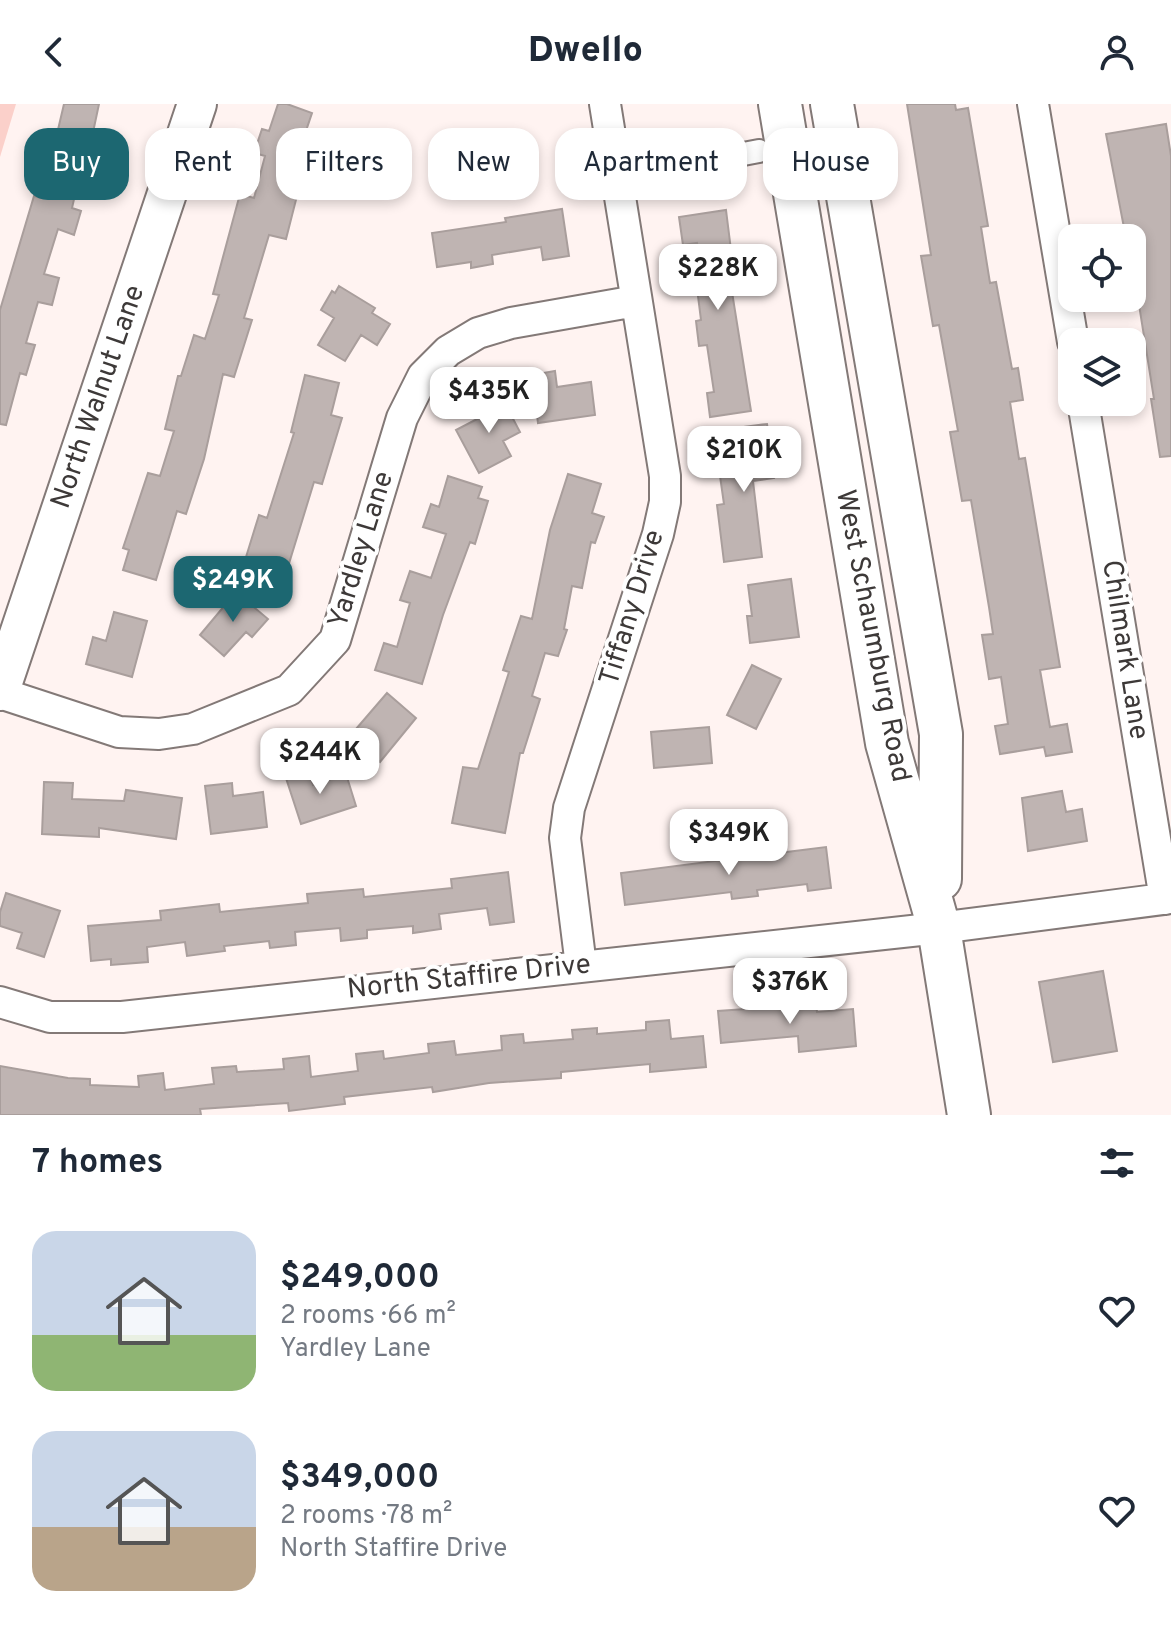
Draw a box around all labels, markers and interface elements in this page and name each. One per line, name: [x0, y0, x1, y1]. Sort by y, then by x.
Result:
text: Dwello: [528, 29, 643, 75]
icon: back: [32, 30, 76, 74]
icon: person: [1095, 30, 1139, 74]
chip: Buy: [24, 128, 129, 200]
chip: Rent: [145, 128, 260, 200]
chip: Filters: [276, 128, 412, 200]
chip: New: [428, 128, 539, 200]
chip: Apartment: [555, 128, 747, 200]
chip: House: [763, 128, 898, 200]
map controls: [1058, 224, 1146, 416]
button: locate: [1058, 224, 1146, 312]
pin: $228K: [662, 244, 774, 312]
text: $228K: [677, 253, 759, 286]
street label: North Walnut Lane: [44, 280, 154, 514]
button: layers: [1058, 328, 1146, 416]
pin: $435K: [433, 367, 545, 435]
text: $435K: [448, 376, 530, 409]
pin: $210K: [688, 426, 800, 494]
text: $210K: [705, 435, 783, 468]
street label: Yardley Lane: [321, 467, 403, 633]
street label: West Schaumburg Road: [826, 487, 918, 785]
street label: Tiffany Drive: [592, 526, 674, 690]
pin: $249K: [177, 556, 289, 624]
street label: Chilmark Lane: [1092, 558, 1156, 742]
text: $249K: [192, 565, 274, 598]
pin: $244K: [264, 728, 376, 796]
text: $244K: [278, 737, 362, 770]
pin: $349K: [673, 809, 785, 877]
text: $349K: [688, 818, 770, 851]
street label: North Staffire Drive: [345, 947, 593, 1009]
pin: $376K: [734, 958, 846, 1026]
text: $376K: [751, 967, 829, 1000]
icon: filters: [1095, 1141, 1139, 1185]
text: 7 homes: [32, 1142, 163, 1185]
text: $249,000: [280, 1257, 440, 1300]
icon: home: [96, 1263, 192, 1359]
icon: heart: [1095, 1289, 1139, 1333]
text: 2 rooms · 66 m²: [280, 1300, 456, 1333]
text: Yardley Lane: [280, 1333, 431, 1366]
text: $349,000: [280, 1457, 439, 1500]
icon: home: [96, 1463, 192, 1559]
icon: heart: [1095, 1489, 1139, 1533]
text: 2 rooms · 78 m²: [280, 1500, 452, 1533]
text: North Staffire Drive: [280, 1533, 507, 1566]

